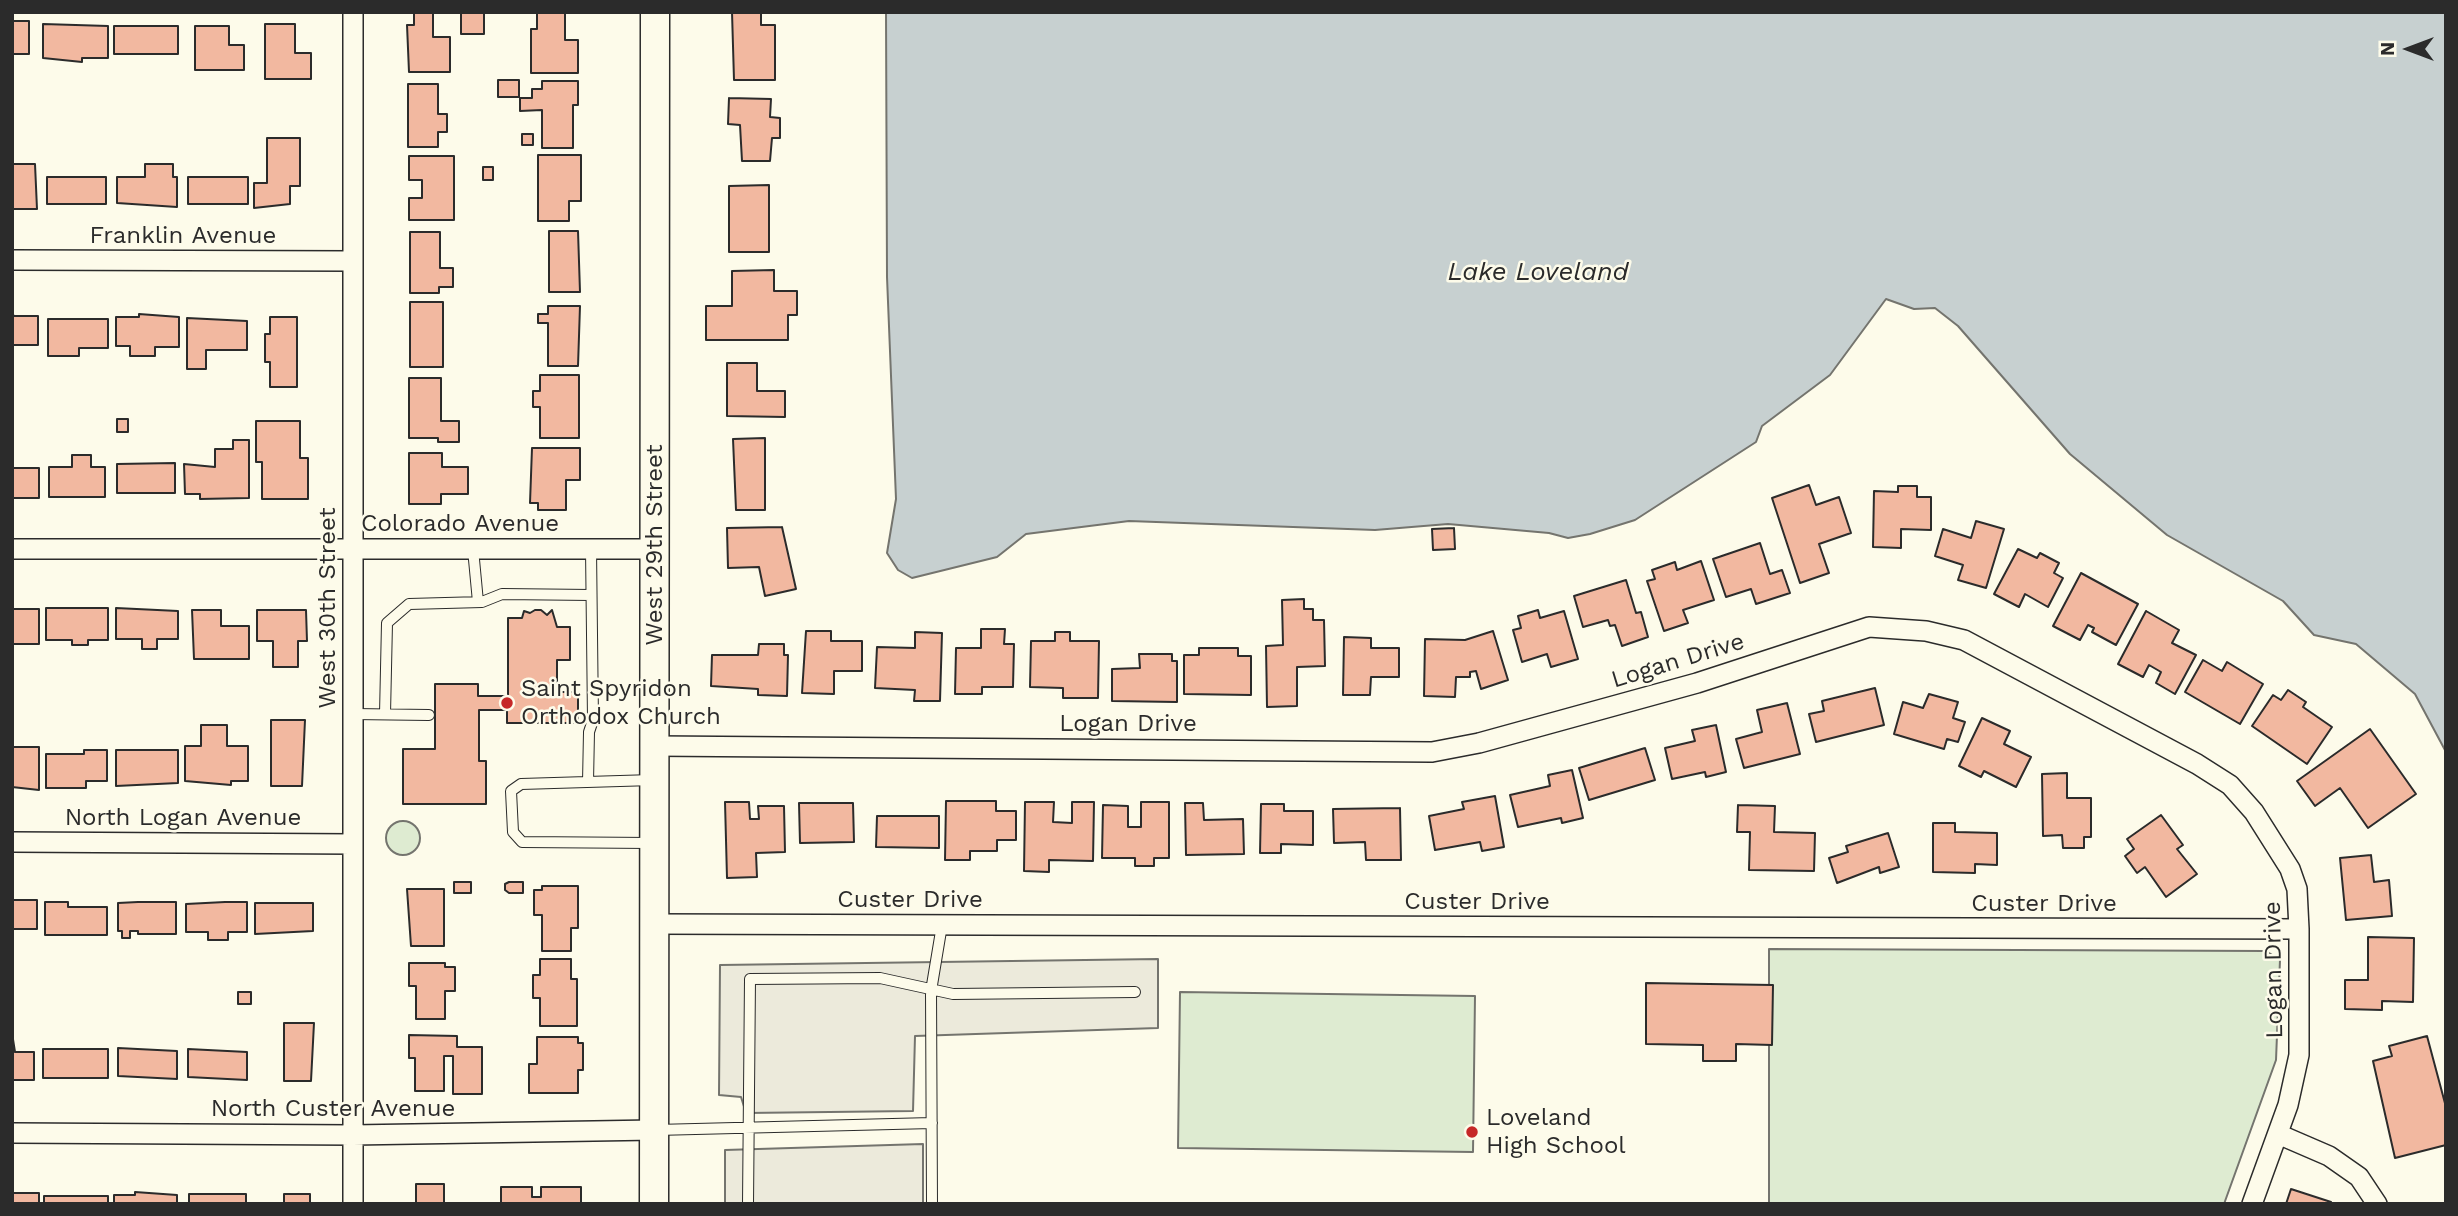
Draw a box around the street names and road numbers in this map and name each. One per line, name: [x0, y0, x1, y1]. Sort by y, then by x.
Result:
street label: Franklin Avenue: [90, 222, 276, 250]
street label: West 29th Street: [641, 444, 669, 646]
street label: West 30th Street: [314, 507, 342, 709]
street label: Colorado Avenue: [361, 510, 559, 538]
street label: Logan Drive: [1608, 627, 1748, 695]
street label: Logan Drive: [1059, 710, 1197, 738]
street label: North Logan Avenue: [65, 804, 301, 832]
street label: Custer Drive: [837, 886, 983, 914]
street label: Custer Drive: [1404, 888, 1550, 916]
street label: Custer Drive: [1971, 890, 2117, 918]
street label: Logan Drive: [2258, 901, 2290, 1039]
street label: North Custer Avenue: [211, 1095, 455, 1123]

